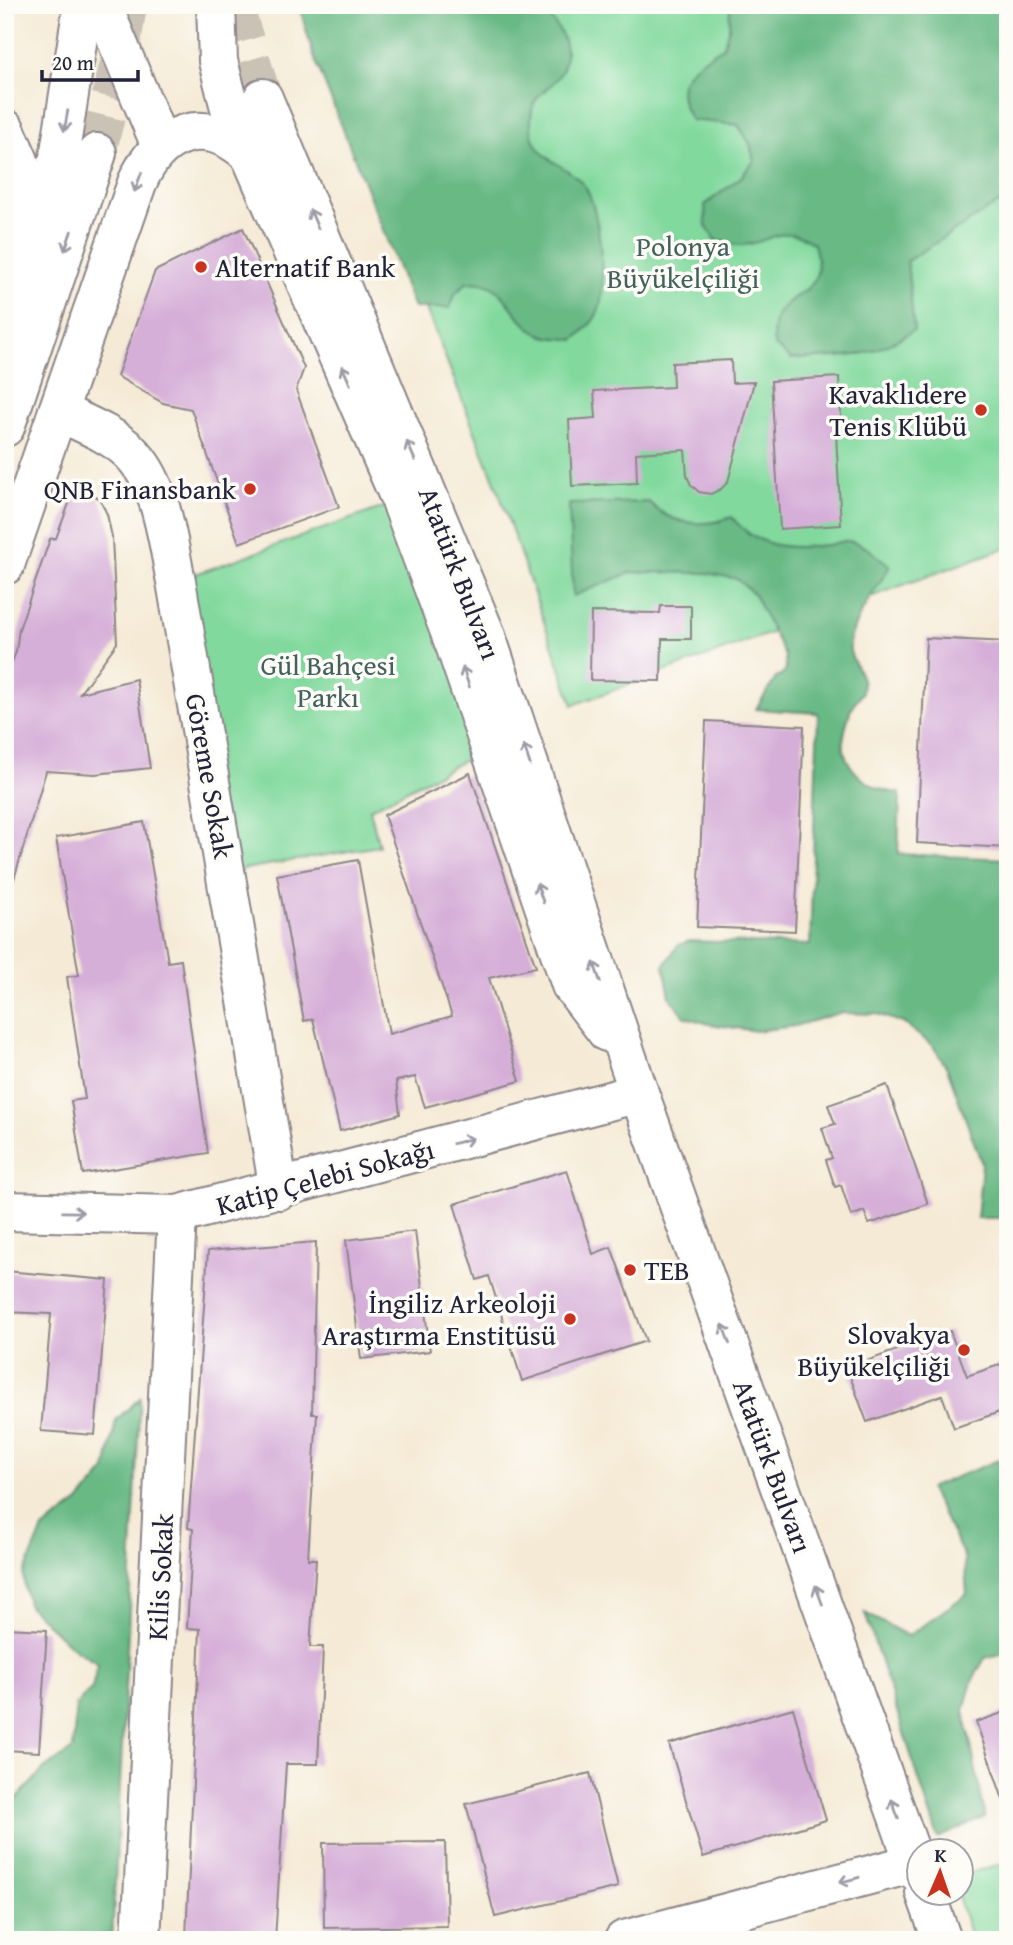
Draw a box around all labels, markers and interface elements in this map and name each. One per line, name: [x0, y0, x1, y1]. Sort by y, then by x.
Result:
scale bar: [42, 38, 138, 82]
text: 20 m: [52, 47, 94, 78]
one-way arrow: [59, 109, 72, 132]
one-way arrow: [130, 170, 143, 192]
one-way arrow: [307, 208, 320, 230]
park label: Polonya Büyükelçiliği: [607, 225, 759, 298]
one-way arrow: [61, 229, 73, 251]
place label: Alternatif Bank: [215, 246, 396, 287]
marker: Alternatif Bank: [193, 259, 209, 275]
one-way arrow: [339, 365, 352, 386]
place label: Kavaklıdere Tenis Klübü: [829, 373, 967, 446]
marker: Kavaklıdere Tenis Klübü: [973, 402, 989, 418]
one-way arrow: [404, 441, 417, 462]
place label: QNB Finansbank: [44, 468, 237, 509]
marker: QNB Finansbank: [242, 481, 258, 497]
street label: Atatürk Bulvarı: [409, 481, 512, 665]
park label: Gül Bahçesi Parkı: [260, 644, 396, 717]
one-way arrow: [459, 667, 471, 689]
street label: Göreme Sokak: [176, 690, 245, 862]
one-way arrow: [520, 744, 533, 766]
one-way arrow: [533, 882, 545, 904]
one-way arrow: [590, 961, 602, 983]
street label: Katip Çelebi Sokağı: [211, 1128, 438, 1225]
one-way arrow: [452, 1133, 474, 1146]
one-way arrow: [62, 1206, 85, 1219]
place label: TEB: [644, 1249, 690, 1290]
marker: TEB: [622, 1262, 638, 1278]
place label: İngiliz Arkeoloji Araştırma Enstitüsü: [322, 1282, 556, 1355]
marker: İngiliz Arkeoloji Araştırma Enstitüsü: [562, 1311, 578, 1327]
place label: Slovakya Büyükelçiliği: [797, 1313, 951, 1386]
one-way arrow: [719, 1324, 731, 1346]
marker: Slovakya Büyükelçiliği: [956, 1342, 972, 1358]
street label: Atatürk Bulvarı: [723, 1373, 824, 1558]
street label: Kilis Sokak: [136, 1512, 183, 1641]
one-way arrow: [812, 1584, 824, 1606]
one-way arrow: [888, 1798, 901, 1820]
north arrow: [904, 1836, 974, 1906]
text: K: [934, 1841, 947, 1869]
one-way arrow: [838, 1875, 860, 1888]

